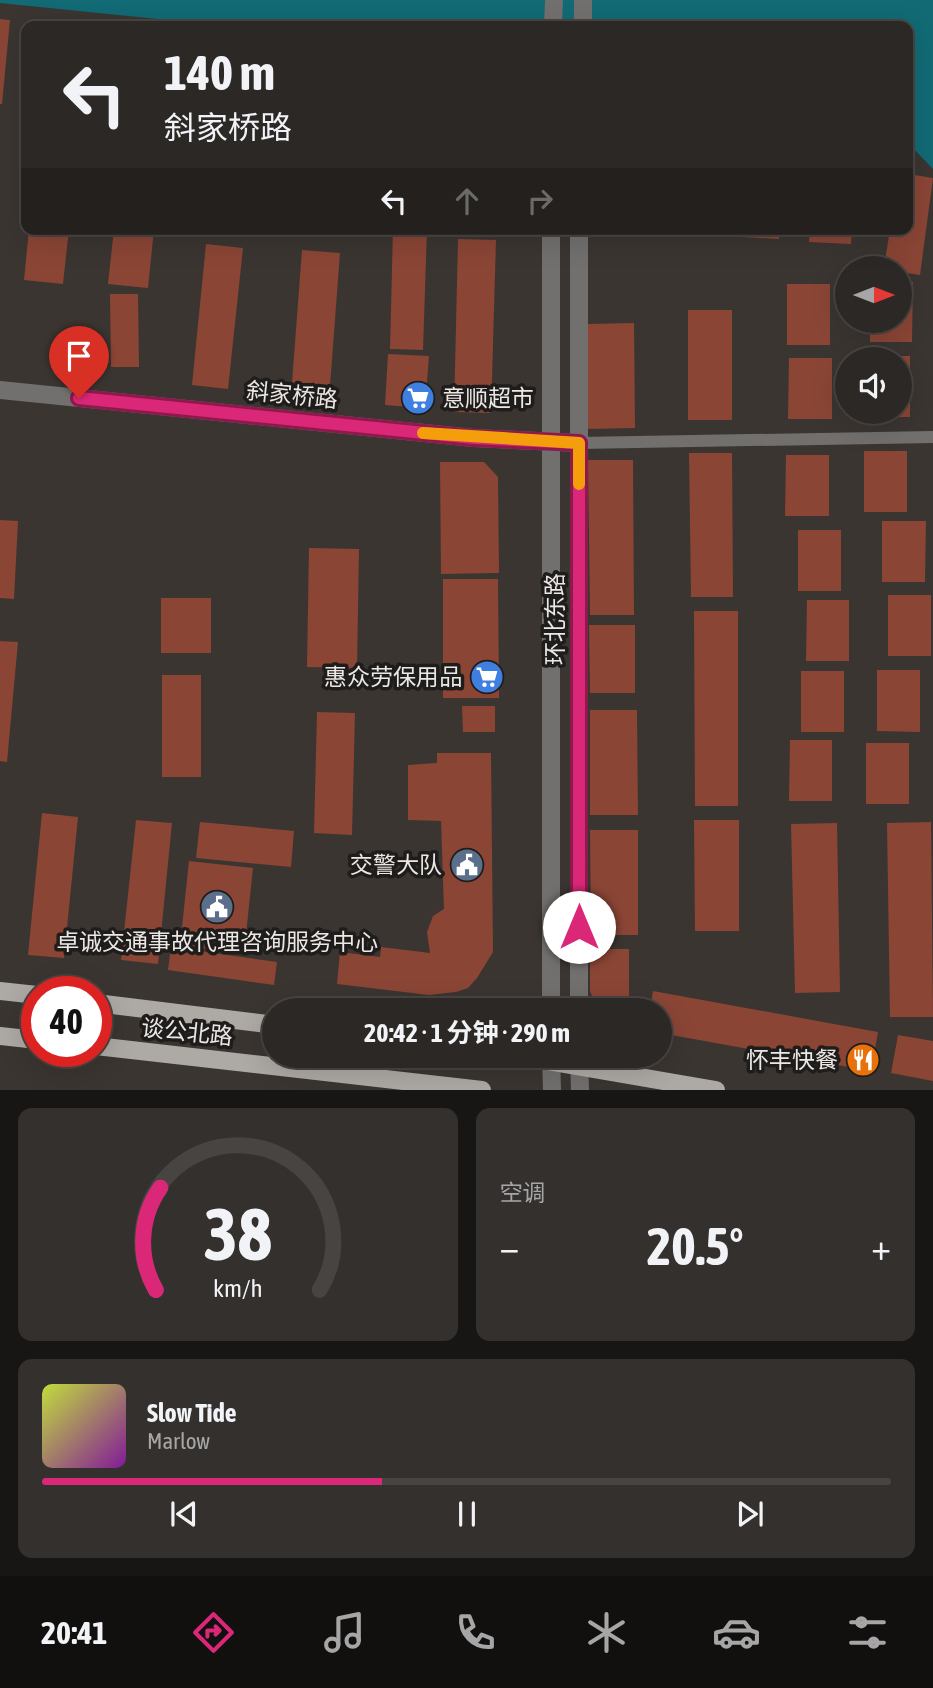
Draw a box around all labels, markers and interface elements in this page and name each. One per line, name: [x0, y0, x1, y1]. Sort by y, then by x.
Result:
text: 140 m: [164, 44, 275, 100]
icon: left: [49, 49, 140, 140]
text: 斜家桥路: [164, 109, 292, 146]
icon: left: [375, 182, 413, 220]
icon: ahead: [448, 182, 486, 220]
icon: right: [521, 182, 559, 220]
north arrow: [835, 256, 912, 332]
map controls: [835, 256, 912, 424]
pin: [49, 326, 109, 398]
icon: arrive: [60, 337, 98, 375]
button: sound: [835, 347, 912, 424]
street label: 斜家桥路: [245, 377, 339, 413]
supermarket icon: 意顺超市: [399, 379, 437, 417]
place label: 意顺超市: [442, 385, 534, 411]
street label: 环北东路: [542, 573, 568, 665]
supermarket icon: 惠众劳保用品: [468, 658, 506, 696]
place label: 惠众劳保用品: [324, 664, 462, 690]
public building icon: 交警大队: [448, 846, 486, 884]
place label: 交警大队: [350, 852, 442, 878]
public building icon: 卓诚交通事故代理咨询服务中心: [198, 888, 236, 926]
position arrow: [542, 890, 616, 964]
place label: 卓诚交通事故代理咨询服务中心: [56, 929, 378, 955]
speed limit sign: 40: [21, 976, 112, 1067]
street label: 谈公北路: [140, 1014, 234, 1050]
text: 20:42 · 1 分钟 · 290 m: [364, 1018, 570, 1048]
restaurant icon: 怀丰快餐: [844, 1041, 882, 1079]
place label: 怀丰快餐: [746, 1047, 838, 1073]
text: 空调: [500, 1180, 546, 1206]
text: 38: [204, 1193, 272, 1276]
text: 20.5°: [647, 1216, 744, 1276]
text: −: [500, 1225, 519, 1268]
text: +: [871, 1225, 891, 1268]
text: km/h: [213, 1274, 263, 1302]
text: Slow Tide: [147, 1398, 237, 1428]
text: Marlow: [147, 1428, 210, 1454]
icon: previous: [165, 1495, 203, 1533]
icon: pause: [448, 1495, 486, 1533]
icon: next: [731, 1495, 769, 1533]
icon: directions: [189, 1608, 238, 1657]
icon: music: [320, 1608, 369, 1657]
icon: phone: [451, 1608, 500, 1657]
icon: climate: [582, 1608, 631, 1657]
icon: car: [712, 1608, 761, 1657]
icon: filters: [843, 1608, 892, 1657]
text: 20:41: [41, 1614, 107, 1651]

